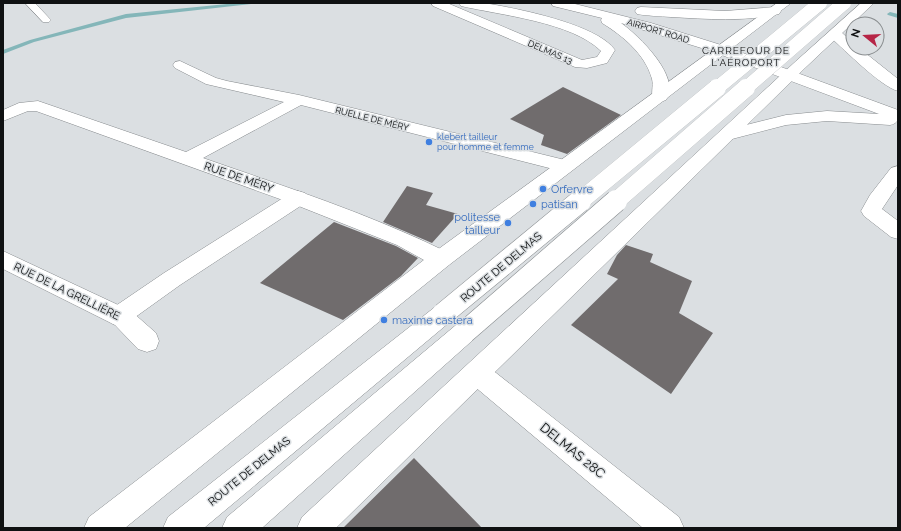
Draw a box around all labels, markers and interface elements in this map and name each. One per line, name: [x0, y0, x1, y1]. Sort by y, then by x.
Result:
north arrow: [845, 16, 885, 56]
street label: AIRPORT ROAD: [626, 17, 691, 45]
text: N: [848, 27, 863, 39]
street label: DELMAS 13: [526, 38, 574, 66]
district label: CARREFOUR DE L'AÉROPORT: [702, 45, 790, 68]
street label: RUELLE DE MÉRY: [334, 104, 410, 133]
place label: klebert tailleur pour homme et femme: [437, 132, 534, 152]
marker: klebert tailleur pour homme et femme: [424, 137, 434, 147]
street label: RUE DE MÉRY: [202, 159, 276, 195]
place label: Orfervre: [551, 183, 593, 196]
marker: Orfervre: [538, 184, 548, 194]
place label: patisan: [541, 198, 578, 211]
marker: patisan: [528, 199, 538, 209]
place label: politesse tailleur: [454, 211, 501, 237]
marker: politesse tailleur: [503, 218, 513, 228]
street label: ROUTE DE DELMAS: [458, 229, 545, 305]
street label: RUE DE LA GRELLIÈRE: [12, 259, 123, 323]
place label: maxime castera: [392, 314, 473, 327]
marker: maxime castera: [379, 315, 389, 325]
street label: DELMAS 28C: [537, 420, 608, 481]
street label: ROUTE DE DELMAS: [206, 434, 293, 509]

